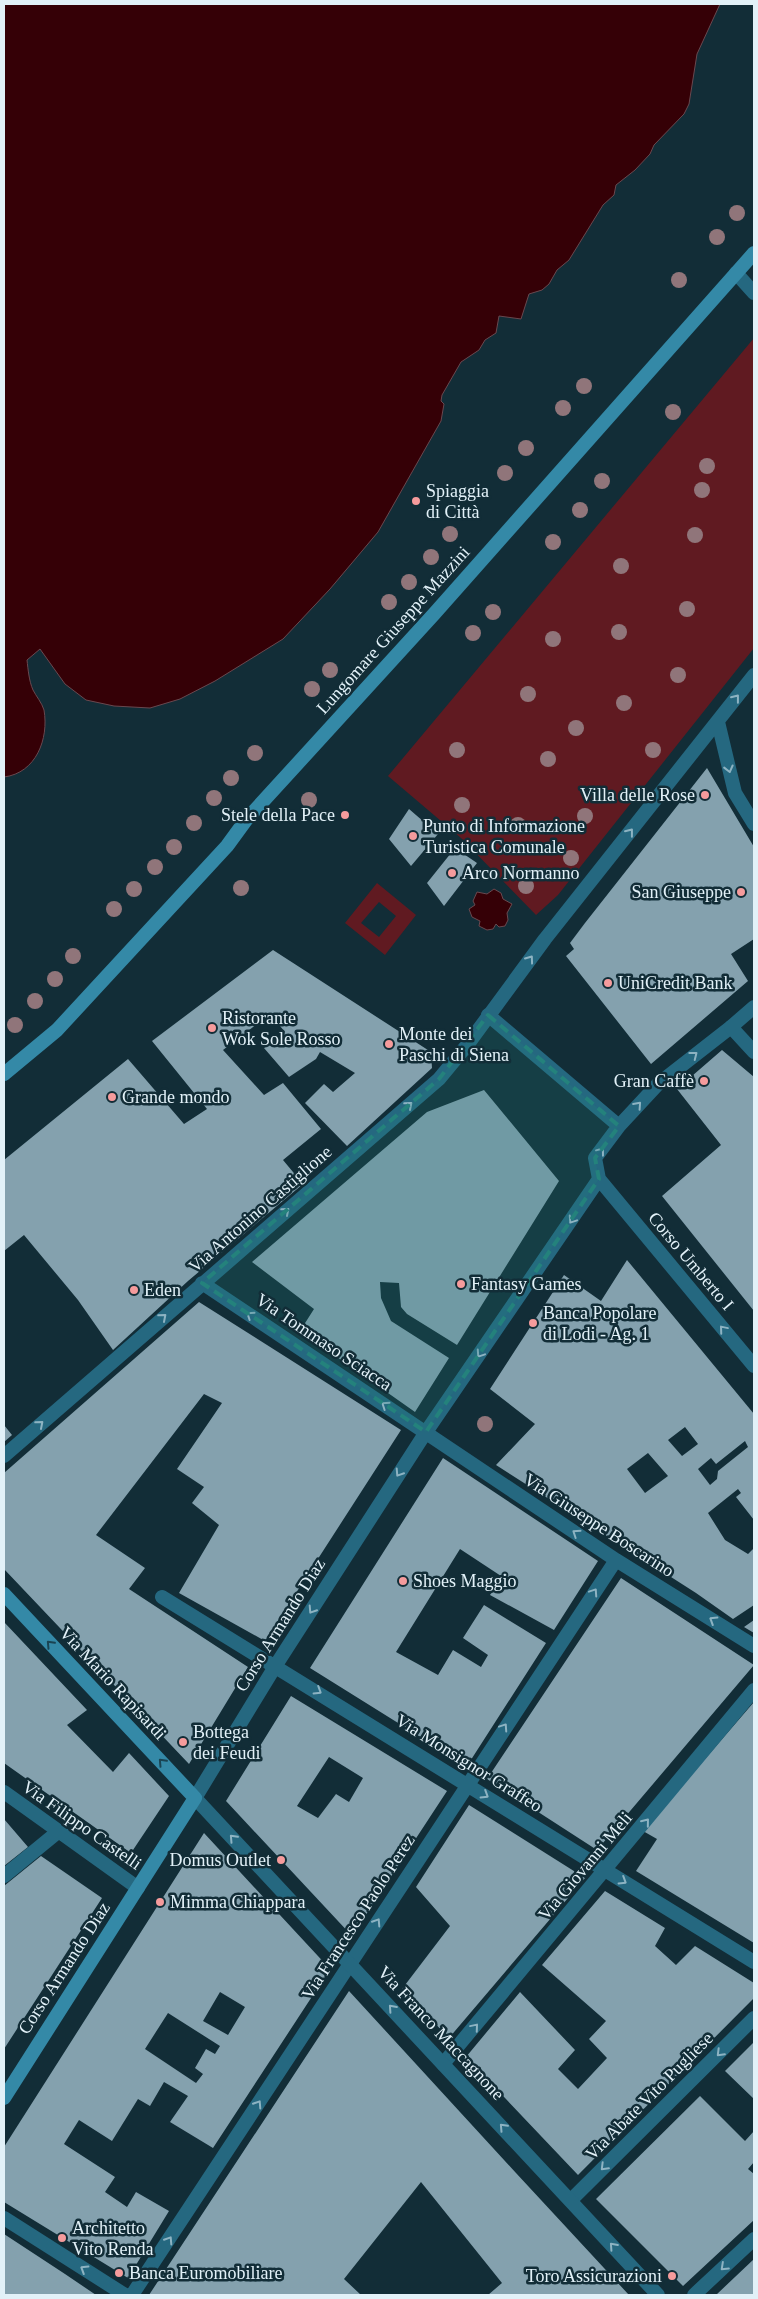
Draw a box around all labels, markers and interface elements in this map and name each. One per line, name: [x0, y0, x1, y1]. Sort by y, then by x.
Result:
place label: Spiaggia di Città: [426, 481, 489, 522]
marker: Spiaggia di Città: [410, 495, 422, 507]
street label: Lungomare Giuseppe Mazzini: [312, 542, 474, 718]
one-way arrow: [730, 694, 739, 704]
one-way arrow: [723, 764, 734, 773]
place label: Villa delle Rose: [580, 785, 695, 805]
marker: Villa delle Rose: [699, 789, 711, 801]
place label: Stele della Pace: [221, 805, 335, 825]
marker: Stele della Pace: [339, 809, 351, 821]
place label: Punto di Informazione Turistica Comunale: [423, 816, 585, 857]
one-way arrow: [625, 828, 634, 837]
marker: Punto di Informazione Turistica Comunale: [407, 830, 419, 842]
place label: Arco Normanno: [462, 863, 579, 883]
marker: Arco Normanno: [446, 867, 458, 879]
place label: San Giuseppe: [632, 882, 731, 902]
marker: San Giuseppe: [735, 886, 747, 898]
one-way arrow: [524, 955, 533, 965]
place label: UniCredit Bank: [618, 973, 733, 993]
marker: UniCredit Bank: [602, 977, 614, 989]
place label: Ristorante Wok Sole Rosso: [222, 1008, 341, 1049]
marker: Ristorante Wok Sole Rosso: [206, 1022, 218, 1034]
place label: Monte dei Paschi di Siena: [399, 1024, 509, 1065]
marker: Monte dei Paschi di Siena: [383, 1038, 395, 1050]
one-way arrow: [688, 1053, 697, 1061]
place label: Gran Caffè: [614, 1071, 694, 1091]
marker: Gran Caffè: [698, 1075, 710, 1087]
place label: Grande mondo: [122, 1087, 229, 1107]
marker: Grande mondo: [106, 1091, 118, 1103]
one-way arrow: [632, 1101, 641, 1110]
one-way arrow: [403, 1102, 412, 1111]
street label: Via Antonino Castiglione: [184, 1141, 336, 1277]
one-way arrow: [595, 1147, 604, 1157]
one-way arrow: [280, 1208, 289, 1217]
street label: Corso Umberto I: [644, 1208, 738, 1314]
one-way arrow: [568, 1214, 578, 1223]
place label: Fantasy Games: [471, 1274, 581, 1294]
marker: Fantasy Games: [455, 1278, 467, 1290]
place label: Eden: [144, 1280, 181, 1300]
marker: Eden: [128, 1284, 140, 1296]
street label: Via Tommaso Sciacca: [252, 1289, 396, 1395]
place label: Banca Popolare di Lodi - Ag. 1: [543, 1303, 656, 1344]
one-way arrow: [246, 1312, 255, 1321]
one-way arrow: [157, 1314, 166, 1323]
marker: Banca Popolare di Lodi - Ag. 1: [527, 1317, 539, 1329]
one-way arrow: [720, 1325, 729, 1334]
one-way arrow: [477, 1348, 486, 1357]
one-way arrow: [381, 1402, 391, 1411]
one-way arrow: [35, 1421, 44, 1430]
one-way arrow: [396, 1468, 406, 1477]
street label: Via Giuseppe Boscarino: [520, 1469, 678, 1581]
one-way arrow: [572, 1530, 582, 1539]
street label: Corso Armando Diaz: [231, 1555, 329, 1695]
place label: Shoes Maggio: [413, 1571, 517, 1591]
marker: Shoes Maggio: [397, 1575, 409, 1587]
one-way arrow: [588, 1588, 597, 1598]
one-way arrow: [308, 1605, 318, 1614]
one-way arrow: [709, 1617, 718, 1627]
street label: Via Mario Rapisardi: [56, 1622, 170, 1744]
one-way arrow: [47, 1640, 56, 1649]
one-way arrow: [312, 1685, 321, 1694]
street label: Via Monsignor Graffeo: [392, 1710, 546, 1816]
place label: Bottega dei Feudi: [193, 1722, 261, 1763]
one-way arrow: [498, 1724, 507, 1733]
marker: Bottega dei Feudi: [177, 1736, 189, 1748]
one-way arrow: [159, 1759, 168, 1768]
street label: Via Filippo Castelli: [19, 1776, 145, 1874]
one-way arrow: [480, 1789, 489, 1799]
street label: Via Giovanni Meli: [534, 1808, 636, 1924]
one-way arrow: [641, 1818, 650, 1827]
street label: Via Francesco Paolo Perez: [297, 1831, 419, 2003]
one-way arrow: [230, 1835, 239, 1844]
place label: Domus Outlet: [170, 1850, 271, 1870]
marker: Domus Outlet: [275, 1854, 287, 1866]
one-way arrow: [618, 1875, 627, 1885]
place label: Mimma Chiappara: [170, 1892, 305, 1912]
marker: Mimma Chiappara: [154, 1896, 166, 1908]
street label: Corso Armando Diaz: [14, 1898, 114, 2038]
one-way arrow: [371, 1919, 380, 1928]
street label: Via Franco Maccagnone: [374, 1962, 508, 2104]
one-way arrow: [389, 2005, 398, 2014]
one-way arrow: [469, 2024, 477, 2033]
street label: Via Abate Vito Pugliese: [581, 2028, 717, 2164]
one-way arrow: [716, 2047, 725, 2056]
one-way arrow: [252, 2100, 261, 2110]
one-way arrow: [500, 2124, 509, 2133]
one-way arrow: [601, 2161, 610, 2170]
place label: Architetto Vito Renda: [72, 2218, 153, 2259]
marker: Architetto Vito Renda: [56, 2232, 68, 2244]
one-way arrow: [162, 2236, 172, 2245]
one-way arrow: [610, 2243, 619, 2252]
one-way arrow: [721, 2261, 730, 2270]
place label: Banca Euromobiliare: [129, 2263, 282, 2283]
one-way arrow: [81, 2266, 90, 2275]
place label: Toro Assicurazioni: [526, 2266, 662, 2286]
marker: Banca Euromobiliare: [113, 2267, 125, 2279]
marker: Toro Assicurazioni: [666, 2270, 678, 2282]

